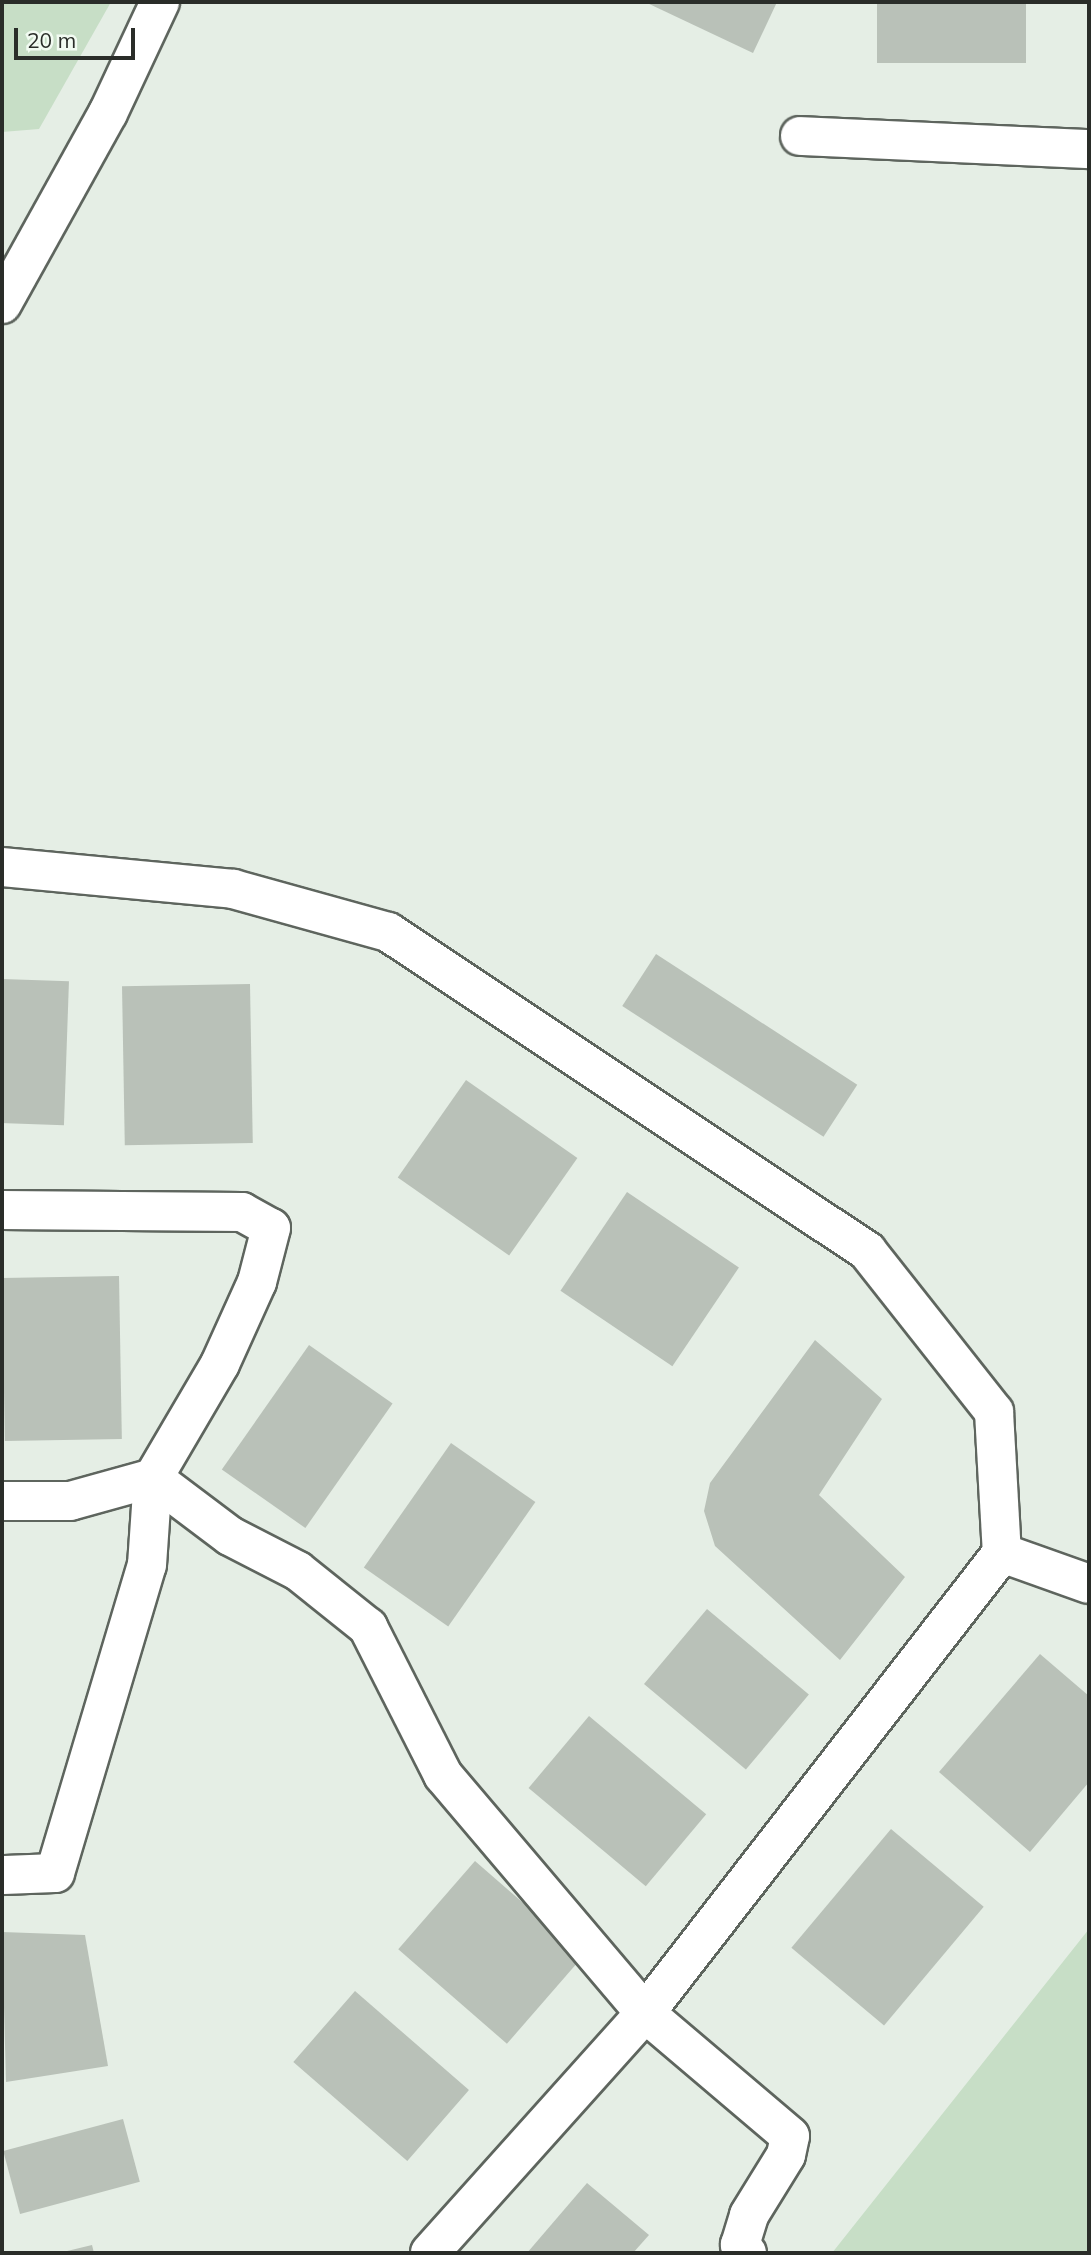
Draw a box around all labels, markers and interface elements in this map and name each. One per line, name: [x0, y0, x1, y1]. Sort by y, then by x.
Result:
scale bar: [18, 14, 138, 58]
text: 20 m: [27, 27, 76, 53]

